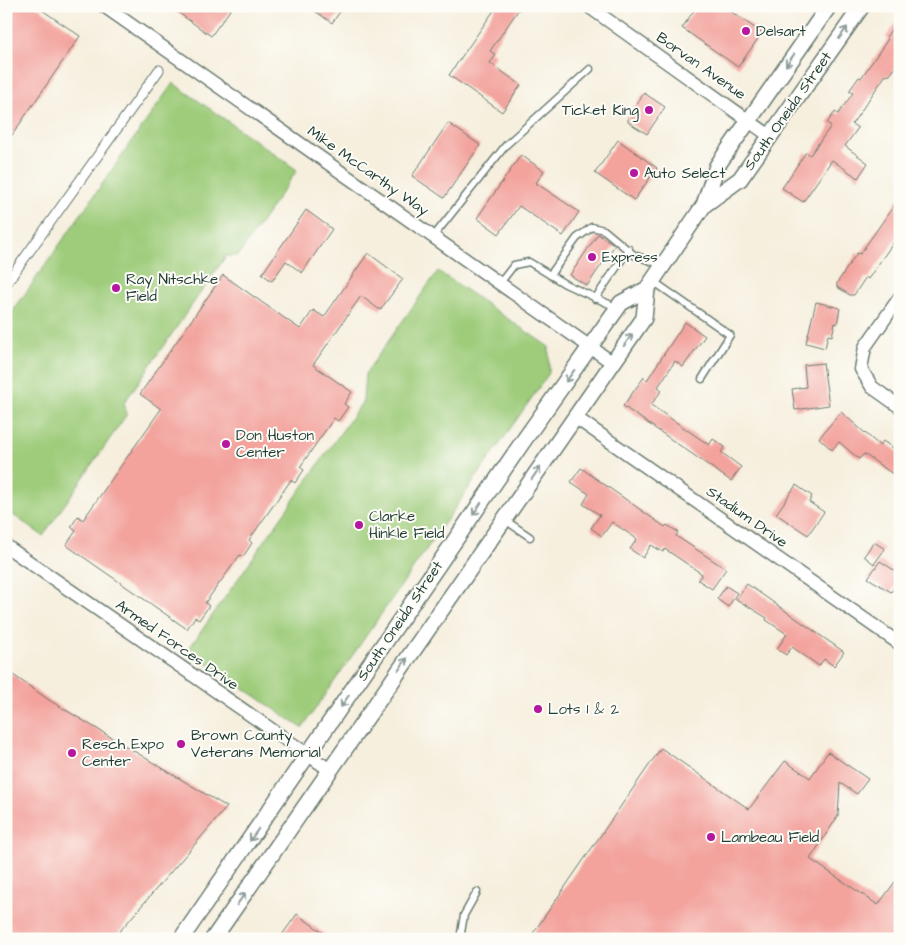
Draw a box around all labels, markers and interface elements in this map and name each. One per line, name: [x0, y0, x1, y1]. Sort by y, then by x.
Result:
place label: Delsart: [756, 21, 806, 42]
marker: Delsart: [740, 25, 752, 37]
one-way arrow: [838, 26, 848, 40]
street label: Borvan Avenue: [652, 27, 750, 105]
street label: South Oneida Street: [739, 47, 837, 175]
one-way arrow: [785, 53, 795, 67]
place label: Ticket King: [562, 100, 639, 122]
marker: Ticket King: [643, 104, 655, 116]
street label: Mike McCarthy Way: [302, 121, 433, 222]
place label: Auto Select: [644, 163, 726, 184]
marker: Auto Select: [628, 167, 640, 179]
place label: Express: [602, 247, 658, 268]
marker: Express: [586, 251, 598, 263]
place label: Ray Nitschke Field: [126, 269, 218, 307]
marker: Ray Nitschke Field: [110, 282, 122, 294]
one-way arrow: [623, 333, 634, 347]
one-way arrow: [565, 369, 575, 383]
place label: Don Huston Center: [236, 425, 314, 463]
marker: Don Huston Center: [220, 438, 232, 450]
one-way arrow: [531, 467, 541, 481]
street label: Stadium Drive: [702, 481, 792, 553]
one-way arrow: [472, 502, 482, 516]
place label: Clarke Hinkle Field: [369, 506, 445, 544]
marker: Clarke Hinkle Field: [353, 519, 365, 531]
street label: South Oneida Street: [352, 557, 448, 685]
street label: Armed Forces Drive: [111, 595, 243, 695]
one-way arrow: [398, 657, 408, 671]
one-way arrow: [340, 694, 351, 708]
place label: Lots 1 & 2: [548, 699, 619, 720]
marker: Lots 1 & 2: [532, 703, 544, 715]
place label: Brown County Veterans Memorial: [191, 725, 321, 763]
place label: Resch Expo Center: [82, 734, 165, 772]
marker: Brown County Veterans Memorial: [175, 738, 187, 750]
marker: Resch Expo Center: [66, 747, 78, 759]
place label: Lambeau Field: [721, 827, 820, 848]
one-way arrow: [249, 828, 259, 842]
marker: Lambeau Field: [705, 831, 717, 843]
one-way arrow: [236, 892, 246, 906]

